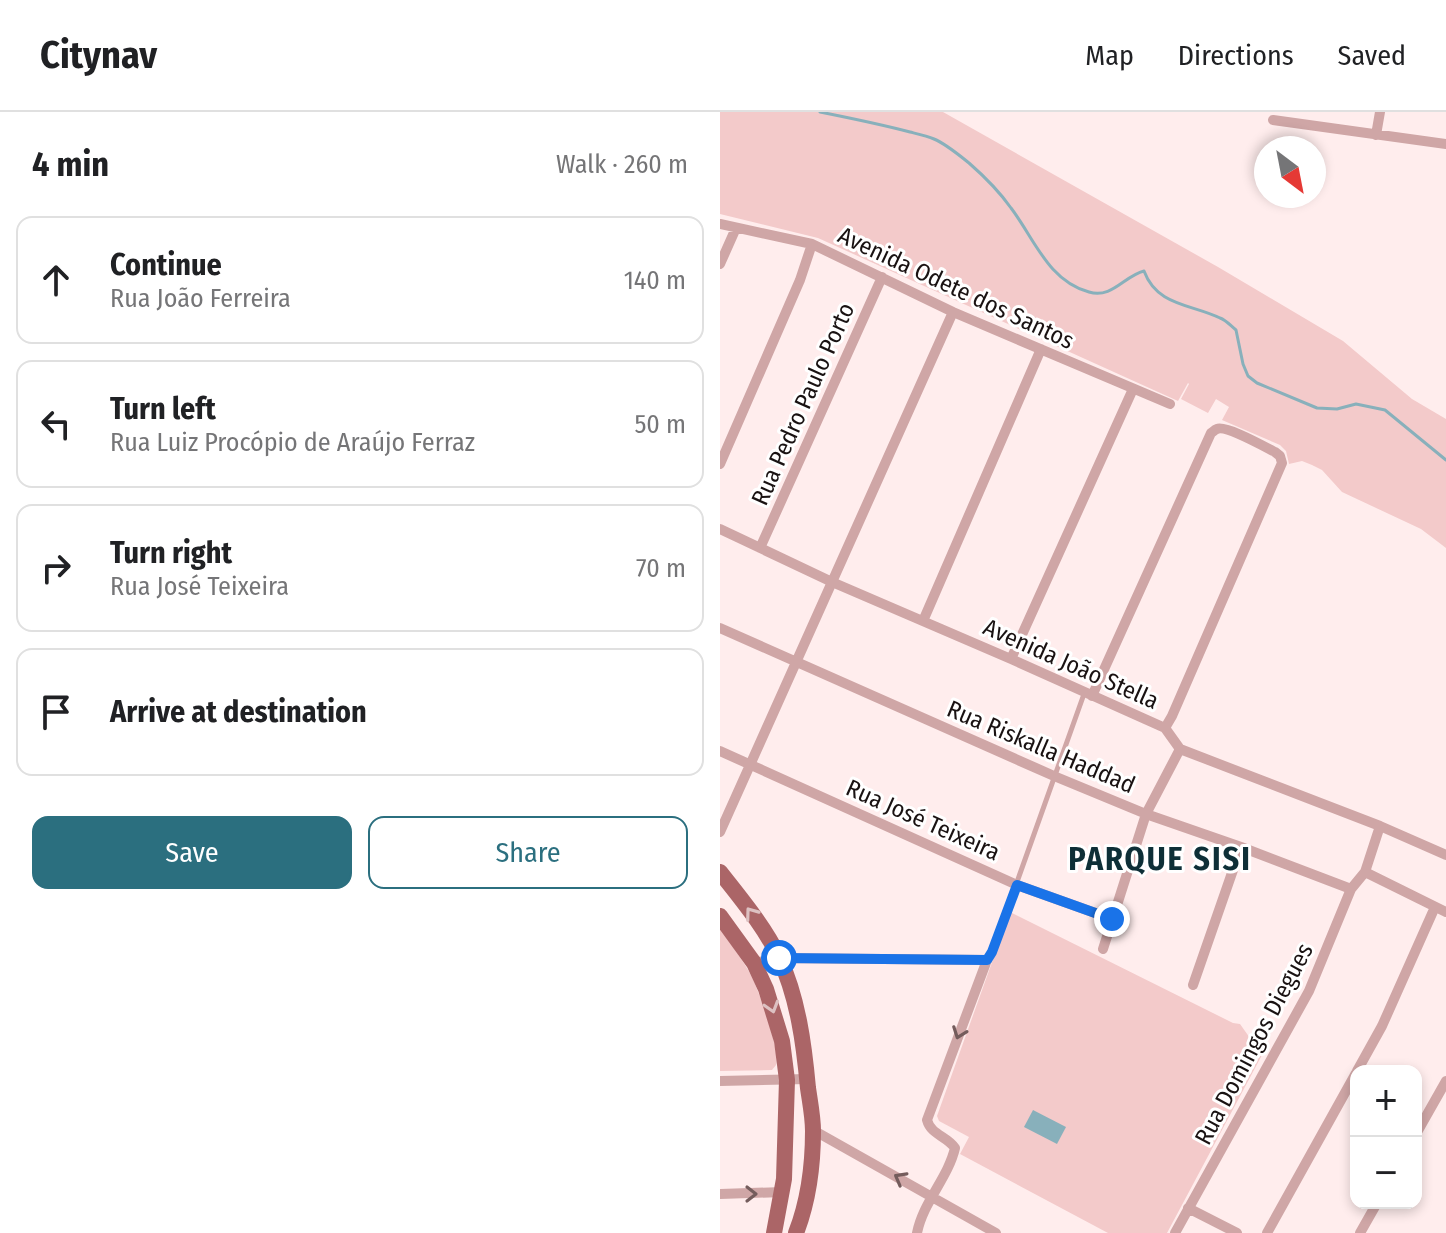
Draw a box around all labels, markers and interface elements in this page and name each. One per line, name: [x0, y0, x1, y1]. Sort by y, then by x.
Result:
text: Citynav: [40, 32, 157, 78]
text: Map: [1085, 39, 1134, 72]
text: Directions: [1178, 39, 1294, 72]
text: Saved: [1338, 39, 1406, 72]
north arrow: [1254, 136, 1326, 208]
text: 4 min: [32, 144, 109, 185]
text: Walk · 260 m: [556, 149, 688, 180]
street label: Avenida Odete dos Santos: [834, 221, 1078, 355]
text: Continue: [110, 247, 222, 283]
icon: ahead: [34, 258, 78, 302]
text: 140 m: [624, 265, 686, 296]
text: Rua João Ferreira: [110, 283, 291, 314]
street label: Rua Pedro Paulo Porto: [746, 298, 860, 510]
text: Turn left: [110, 391, 216, 427]
icon: left: [34, 402, 78, 446]
text: 50 m: [634, 409, 686, 440]
text: Rua Luiz Procópio de Araújo Ferraz: [110, 427, 475, 458]
text: Turn right: [110, 535, 232, 571]
icon: right: [34, 546, 78, 590]
text: 70 m: [636, 553, 686, 584]
text: Rua José Teixeira: [110, 571, 289, 602]
street label: Avenida João Stella: [979, 613, 1163, 715]
icon: arrive: [34, 690, 78, 734]
text: Arrive at destination: [110, 694, 367, 730]
street label: Rua Riskalla Haddad: [943, 695, 1139, 799]
street label: Rua José Teixeira: [842, 774, 1004, 866]
button: Save: [32, 816, 352, 889]
button: Share: [368, 816, 688, 889]
district label: PARQUE SISI: [1068, 840, 1252, 878]
route end: [1094, 901, 1130, 937]
one-way arrow: [747, 908, 761, 922]
street label: Rua Domingos Diegues: [1189, 939, 1319, 1149]
route start: [761, 940, 797, 976]
one-way arrow: [763, 1000, 779, 1014]
one-way arrow: [952, 1025, 969, 1039]
map controls: [1350, 1065, 1422, 1209]
button: +: [1350, 1065, 1422, 1137]
button: −: [1350, 1137, 1422, 1209]
one-way arrow: [893, 1173, 908, 1188]
one-way arrow: [745, 1185, 758, 1203]

